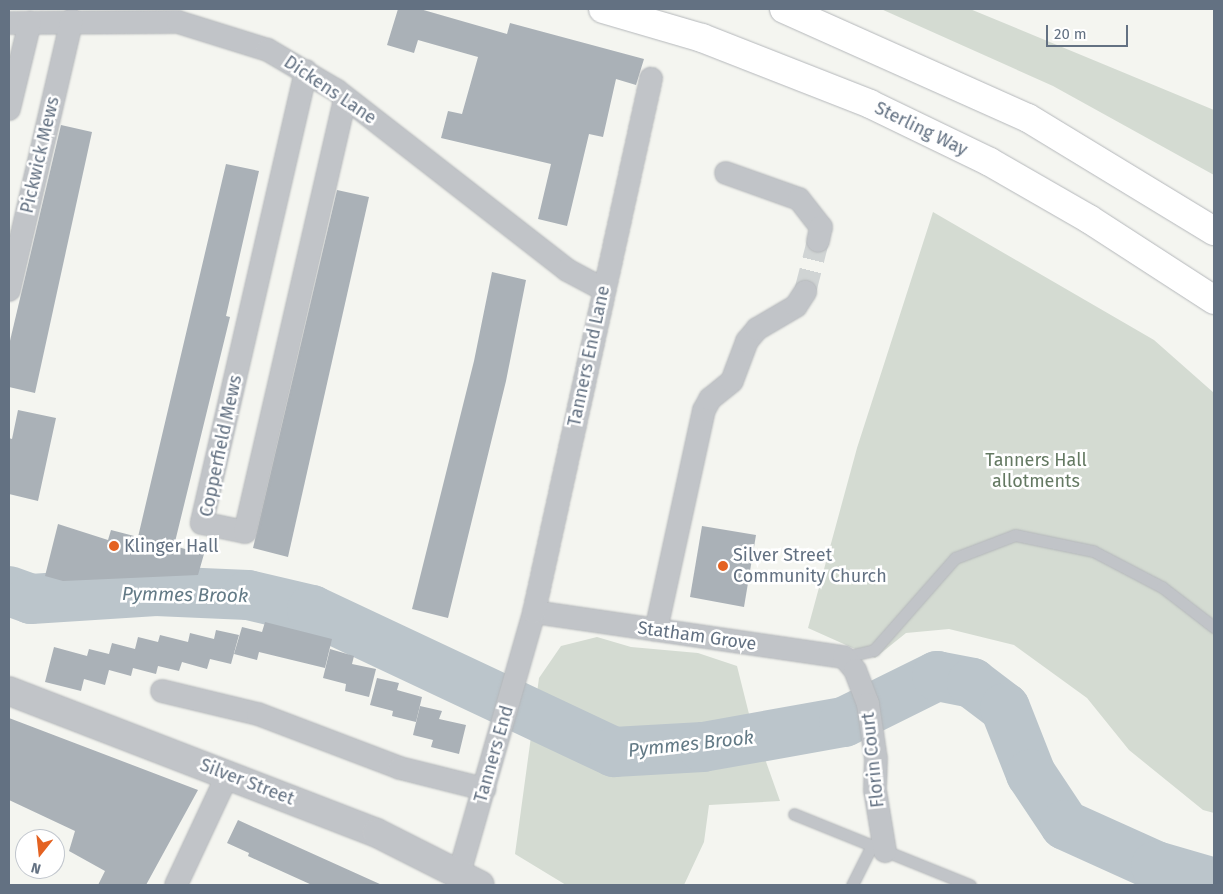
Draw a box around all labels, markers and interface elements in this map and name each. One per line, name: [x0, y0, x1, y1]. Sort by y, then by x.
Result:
scale bar: [1048, 15, 1130, 47]
text: 20 m: [1054, 25, 1087, 43]
street label: Dickens Lane: [280, 51, 380, 129]
street label: Pickwick Mews: [16, 95, 64, 215]
street label: Sterling Way: [871, 97, 971, 161]
street label: Tanners End Lane: [564, 284, 614, 428]
street label: Copperfield Mews: [195, 373, 247, 519]
park label: Tanners Hall allotments: [985, 450, 1087, 492]
place label: Klinger Hall: [124, 535, 218, 557]
marker: Klinger Hall: [108, 540, 120, 552]
place label: Silver Street Community Church: [733, 545, 887, 588]
marker: Silver Street Community Church: [717, 560, 729, 572]
water label: Pymmes Brook: [122, 583, 248, 607]
street label: Statham Grove: [636, 617, 758, 655]
street label: Tanners End: [470, 703, 518, 805]
street label: Florin Court: [857, 711, 889, 809]
water label: Pymmes Brook: [627, 726, 755, 762]
street label: Silver Street: [197, 754, 297, 810]
north arrow: [15, 829, 65, 879]
text: N: [29, 858, 43, 877]

